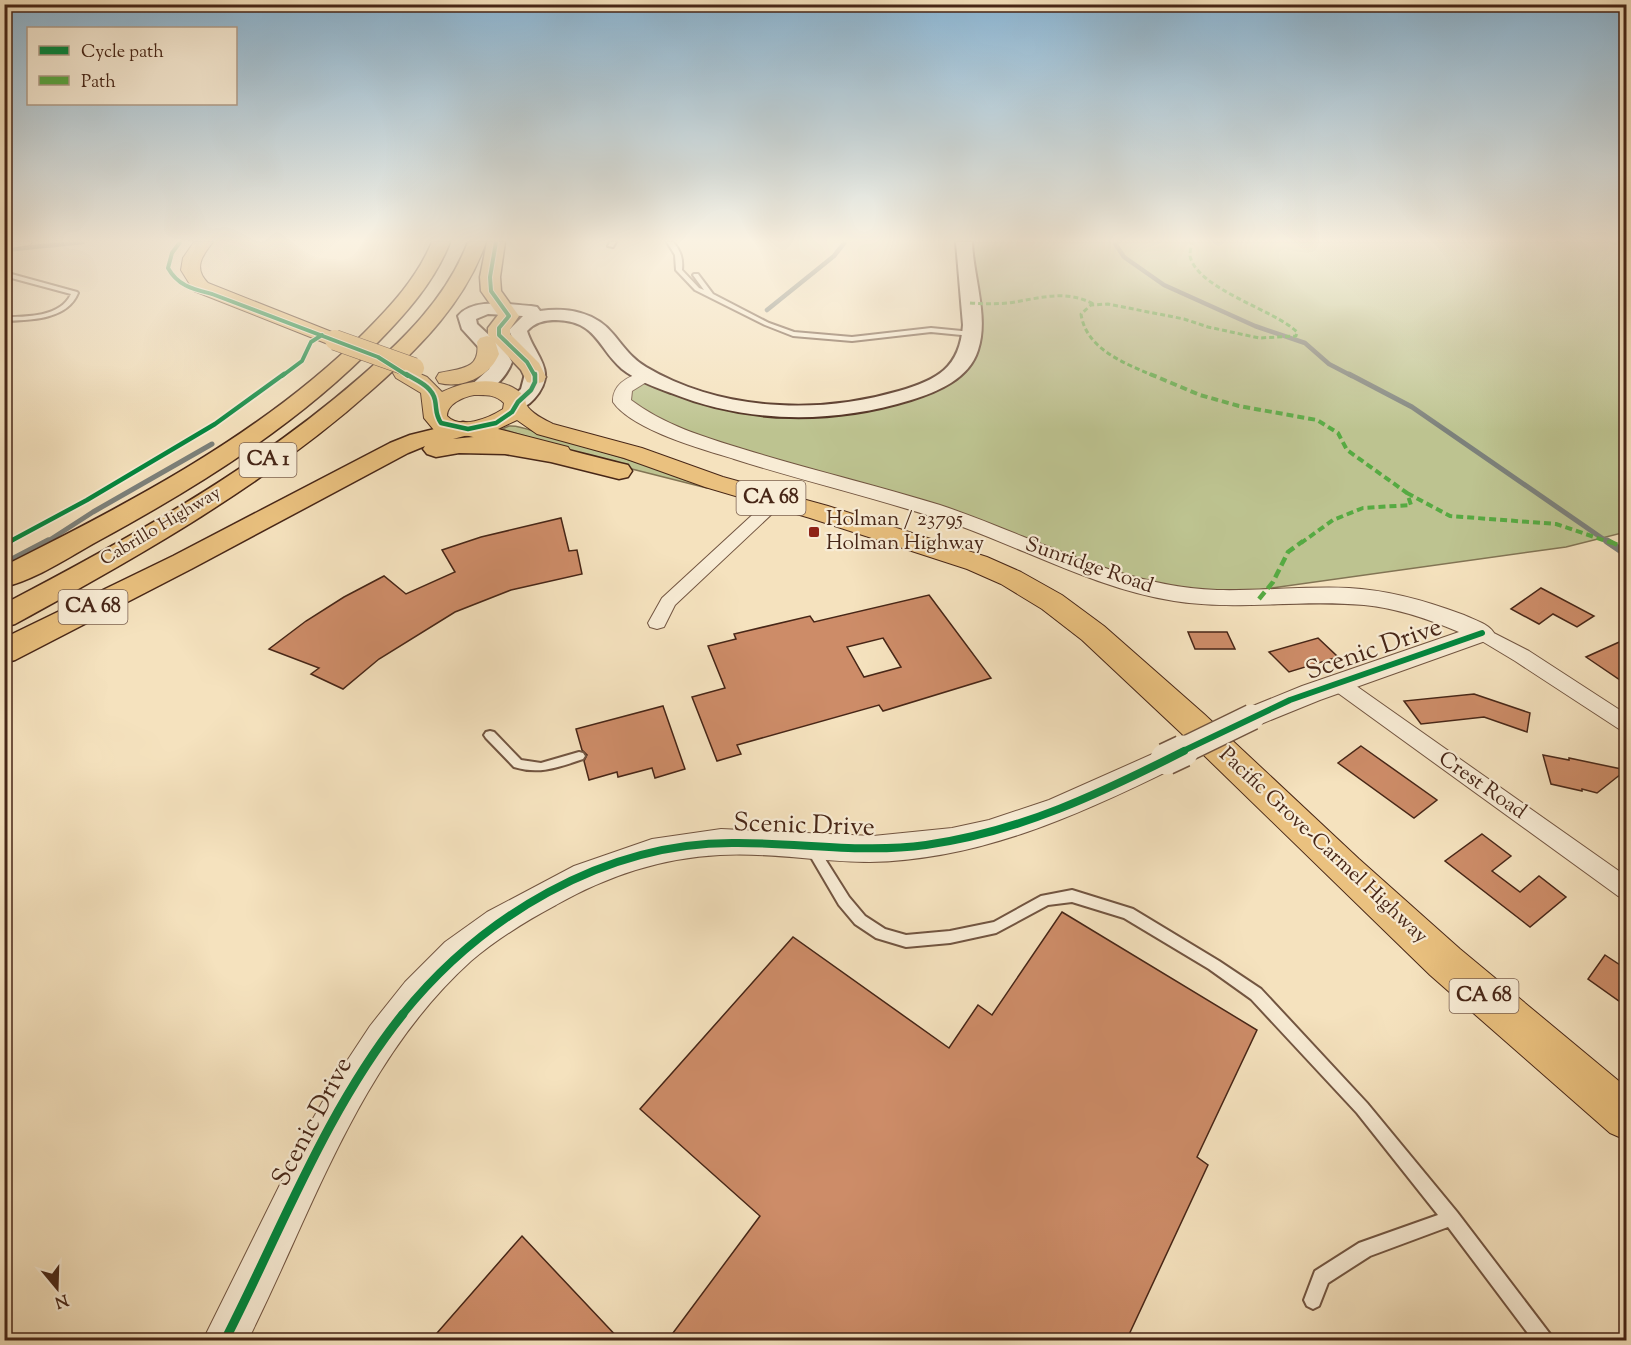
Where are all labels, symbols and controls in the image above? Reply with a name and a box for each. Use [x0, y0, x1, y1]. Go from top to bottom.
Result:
legend [27, 27, 237, 105]
text: Cycle path [81, 40, 164, 66]
text: Path [81, 70, 116, 96]
road number: CA 1 [240, 443, 296, 477]
street label: Cabrillo Highway [96, 481, 226, 573]
road number: CA 68 [736, 481, 806, 515]
place label: Holman / 23795 Holman Highway [826, 505, 985, 559]
marker: Holman / 23795 Holman Highway [807, 525, 821, 539]
street label: Sunridge Road [1021, 530, 1157, 602]
road number: CA 68 [58, 590, 128, 624]
street label: Scenic Drive [1301, 609, 1447, 691]
street label: Pacific Grove-Carmel Highway [1212, 741, 1435, 952]
street label: Crest Road [1432, 745, 1532, 827]
street label: Scenic Drive [732, 805, 876, 847]
road number: CA 68 [1450, 979, 1518, 1013]
street label: Scenic Drive [263, 1051, 363, 1193]
north arrow [27, 1258, 87, 1318]
text: N [51, 1287, 71, 1313]

